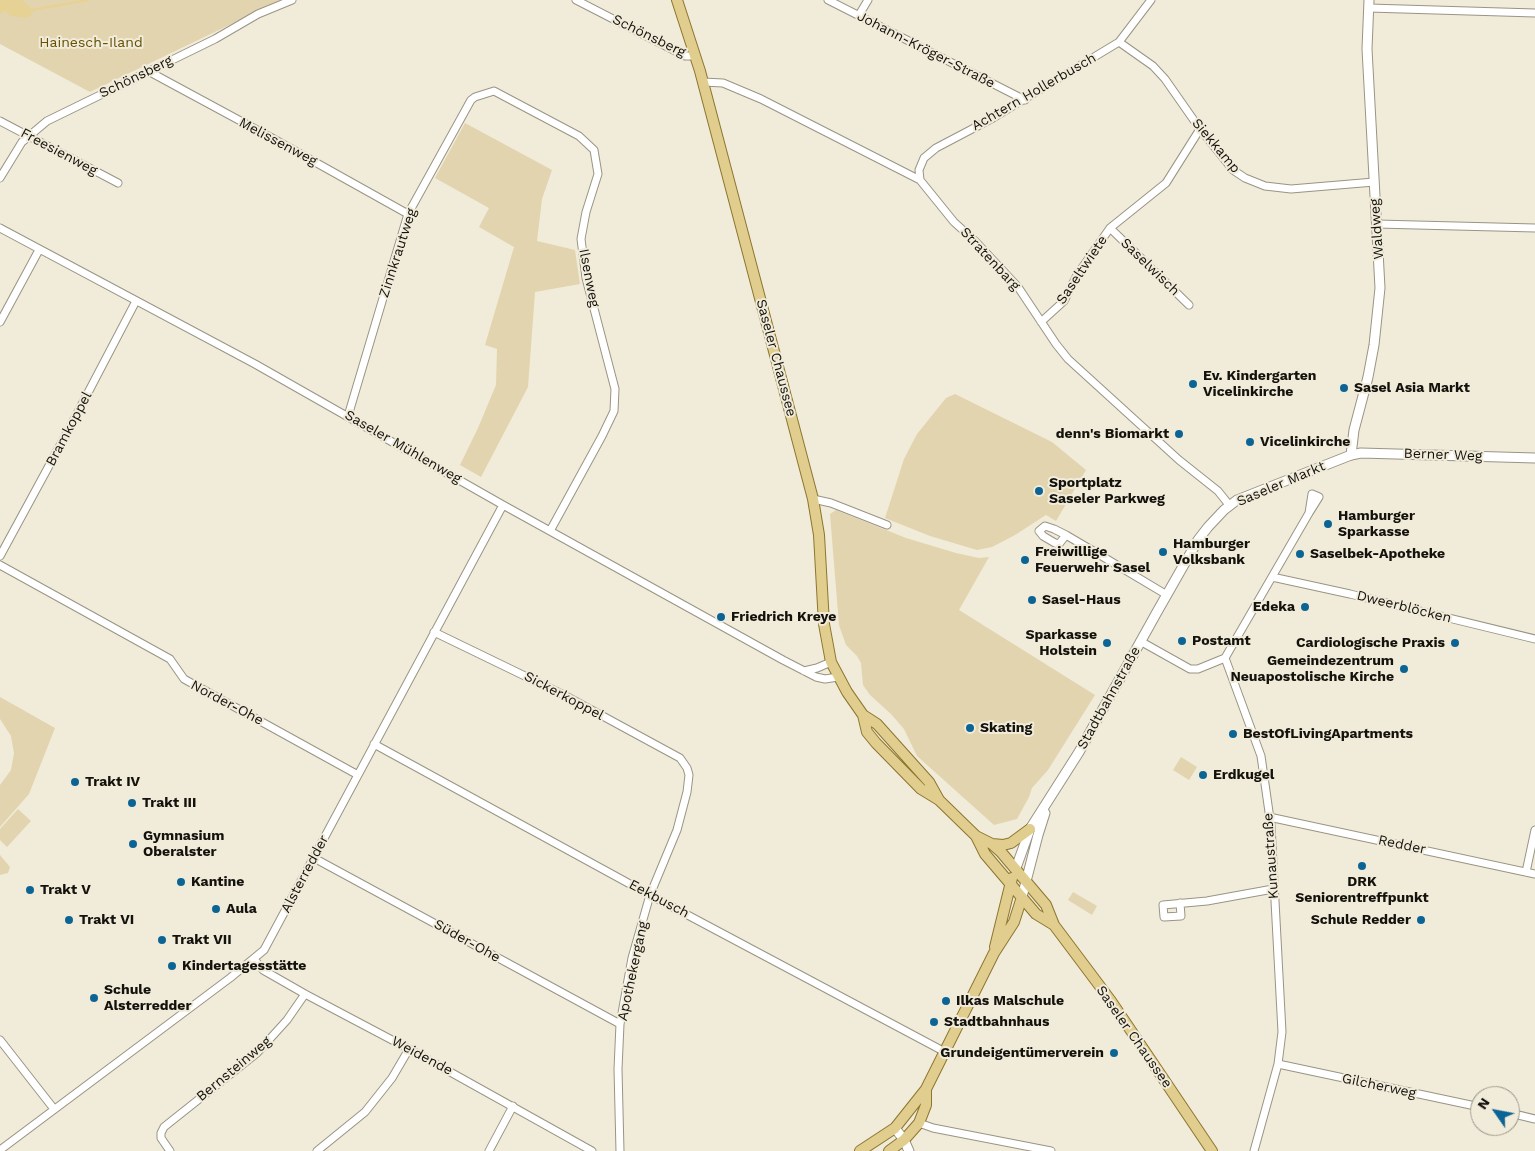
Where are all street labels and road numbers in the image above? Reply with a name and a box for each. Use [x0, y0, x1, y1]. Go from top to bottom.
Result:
street label: Johann-Kröger-Straße [854, 8, 998, 92]
street label: Schönsberg [610, 11, 688, 61]
street label: Achtern Hollerbusch [969, 50, 1099, 134]
street label: Schönsberg [97, 52, 175, 102]
street label: Melissenweg [236, 114, 320, 170]
street label: Siekkamp [1188, 115, 1244, 177]
street label: Freesienweg [18, 125, 100, 179]
street label: Waldweg [1366, 198, 1388, 260]
street label: Zinnkrautweg [376, 206, 420, 300]
street label: Stratenbarg [957, 224, 1023, 294]
street label: Saseltwiete [1053, 232, 1111, 308]
street label: Saselwisch [1117, 235, 1183, 299]
street label: Ilsenweg [575, 247, 603, 309]
street label: Saseler Chaussee [752, 297, 800, 419]
street label: Bramkoppel [42, 389, 96, 469]
street label: Saseler Mühlenweg [342, 407, 464, 487]
street label: Berner Weg [1403, 445, 1483, 465]
street label: Saseler Markt [1234, 458, 1328, 510]
street label: Dweerblöcken [1355, 587, 1453, 627]
street label: Stadtbahnstraße [1074, 644, 1144, 752]
street label: Sickerkoppel [521, 668, 607, 724]
street label: Norder-Ohe [188, 677, 266, 729]
street label: Kunaustraße [1260, 812, 1282, 900]
street label: Alsterredder [278, 832, 332, 916]
street label: Redder [1377, 832, 1427, 858]
street label: Eekbusch [626, 876, 692, 922]
street label: Süder-Ohe [431, 916, 503, 966]
street label: Apothekergang [614, 920, 652, 1022]
street label: Saseler Chaussee [1092, 983, 1176, 1091]
street label: Bernsteinweg [193, 1033, 275, 1105]
street label: Weidende [388, 1033, 456, 1079]
street label: Gilcherweg [1340, 1070, 1418, 1102]

